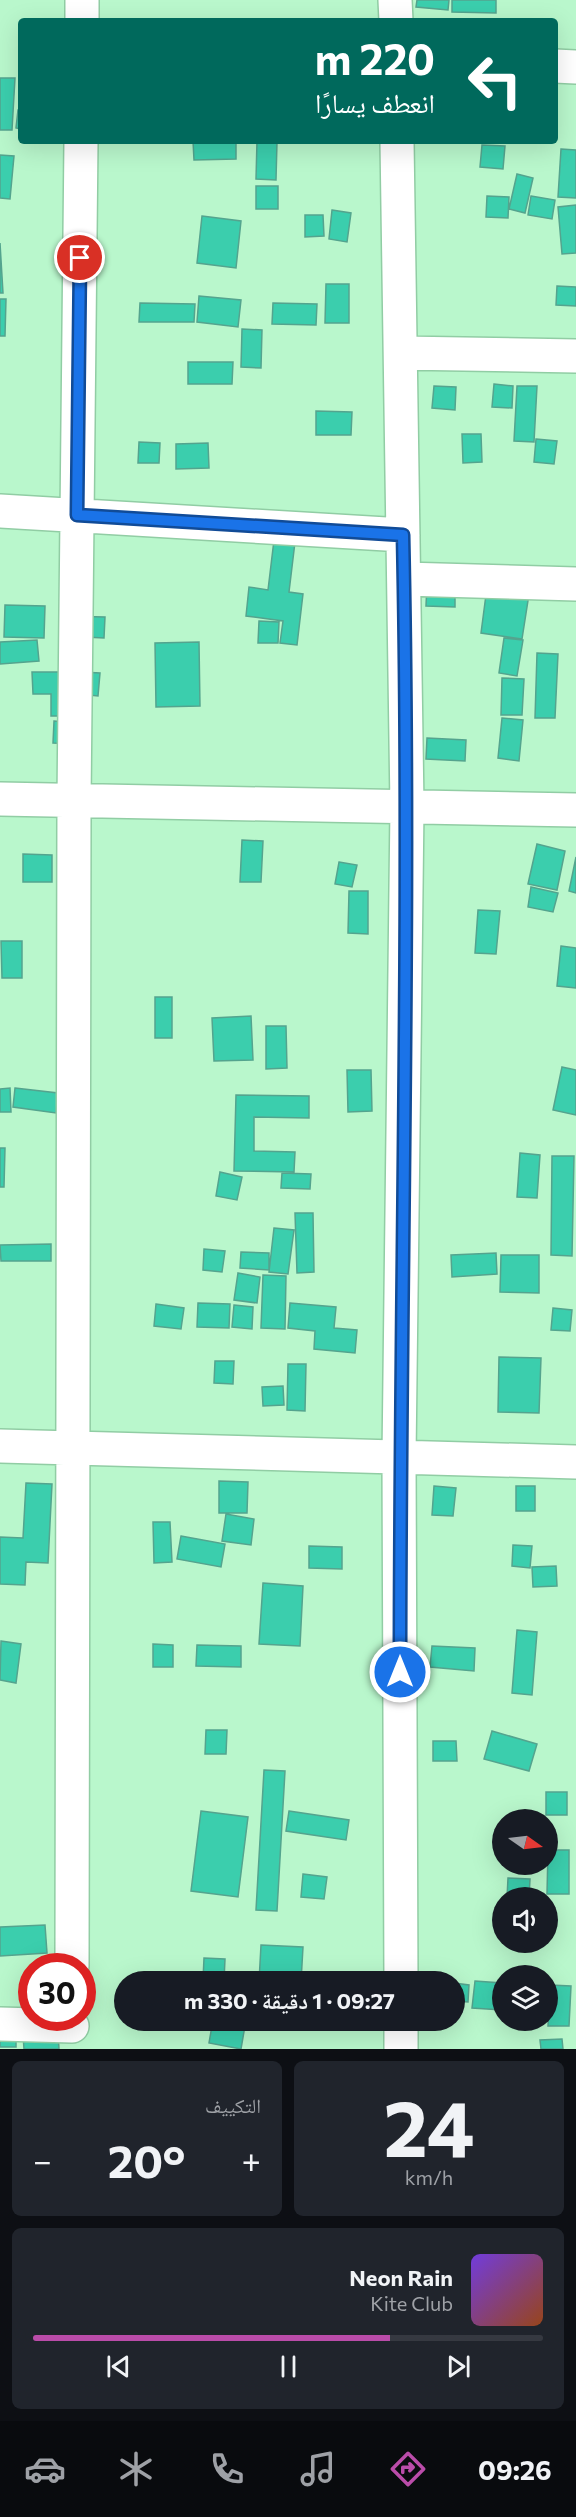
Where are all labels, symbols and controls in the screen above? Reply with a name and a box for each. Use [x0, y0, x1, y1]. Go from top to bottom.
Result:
text: 220 m [315, 32, 435, 84]
icon: left [456, 42, 534, 120]
text: انعطف يسارًا [315, 86, 435, 119]
pin [54, 232, 105, 283]
icon: arrive [63, 241, 96, 274]
position arrow [368, 1640, 432, 1704]
north arrow [492, 1809, 558, 1875]
map controls [492, 1809, 558, 2031]
button: sound [492, 1887, 558, 1953]
speed limit sign: 30 [18, 1953, 96, 2031]
button: layers [492, 1965, 558, 2031]
text: 09:27 · 1 دقيقة · 330 m [184, 1987, 395, 2014]
text: 24 [383, 2078, 475, 2173]
text: التكييف [205, 2093, 261, 2117]
text: 20° [108, 2132, 186, 2187]
text: − [33, 2139, 52, 2180]
text: + [242, 2139, 261, 2180]
text: km/h [405, 2165, 453, 2189]
text: Neon Rain [349, 2264, 453, 2291]
text: Kite Club [370, 2291, 453, 2315]
icon: previous [102, 2350, 135, 2383]
icon: pause [272, 2350, 305, 2383]
icon: next [442, 2350, 475, 2383]
icon: car [24, 2448, 66, 2490]
icon: climate [115, 2448, 157, 2490]
icon: phone [206, 2448, 248, 2490]
icon: music [297, 2448, 339, 2490]
icon: directions [387, 2448, 429, 2490]
text: 09:26 [478, 2453, 552, 2486]

